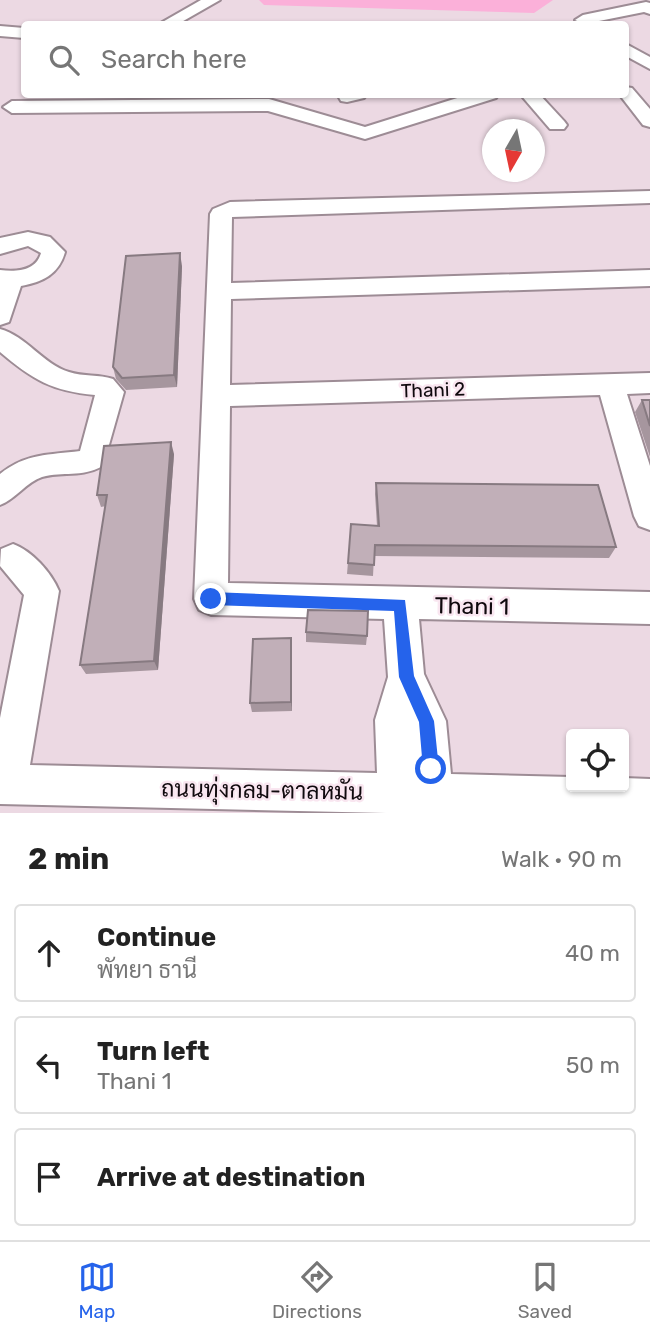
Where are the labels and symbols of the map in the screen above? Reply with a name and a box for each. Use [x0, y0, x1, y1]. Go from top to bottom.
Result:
north arrow [482, 119, 545, 182]
street label: Thani 2 [400, 377, 466, 403]
route end [195, 583, 226, 614]
street label: Thani 1 [434, 591, 510, 621]
route start [415, 753, 446, 784]
street label: ถนนทุ่งกลม-ตาลหมัน [161, 774, 363, 808]

